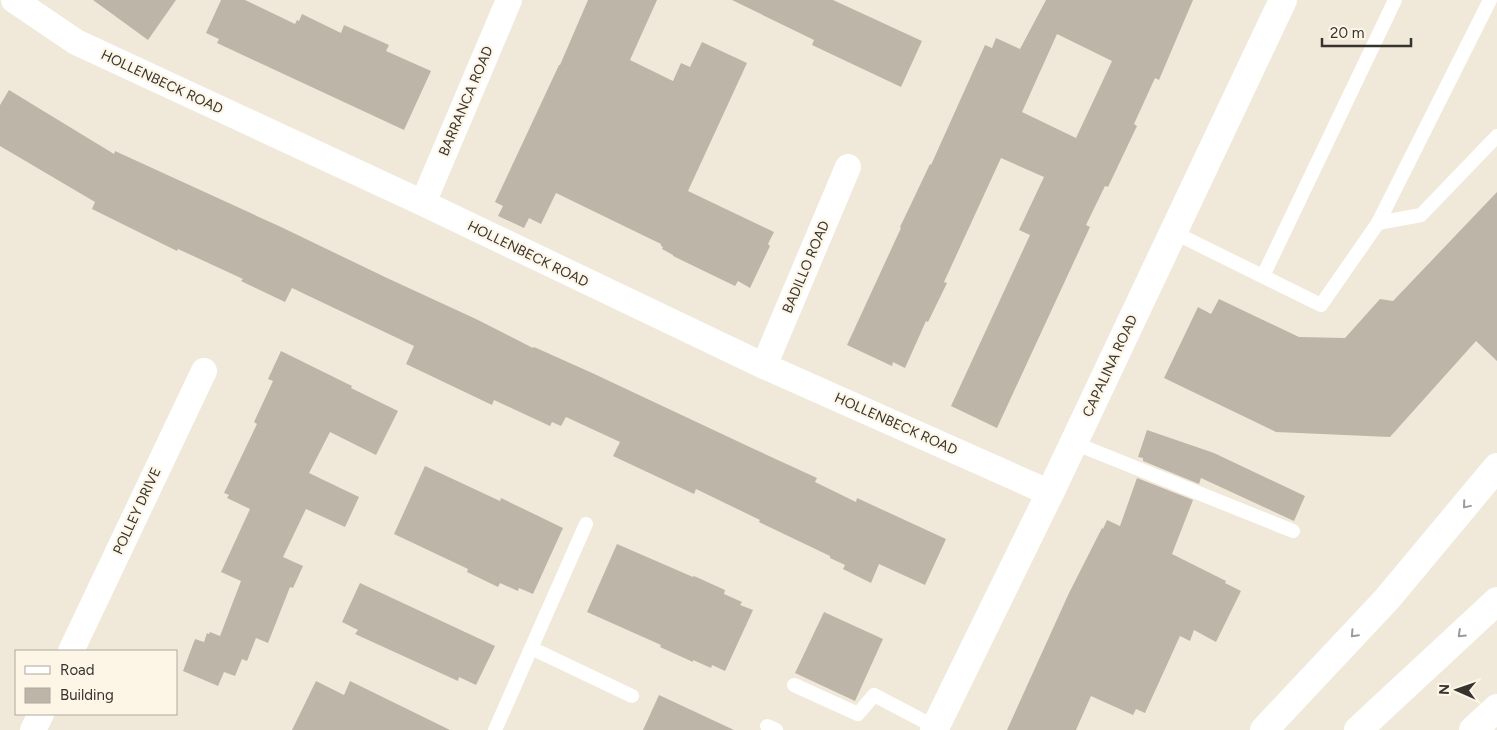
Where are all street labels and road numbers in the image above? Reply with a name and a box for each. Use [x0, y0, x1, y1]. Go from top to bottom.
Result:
street label: BARRANCA ROAD [435, 44, 497, 158]
street label: HOLLENBECK ROAD [98, 46, 226, 118]
street label: HOLLENBECK ROAD [465, 217, 591, 291]
street label: BADILLO ROAD [779, 218, 833, 316]
street label: CAPALINA ROAD [1079, 312, 1141, 420]
street label: HOLLENBECK ROAD [832, 389, 960, 459]
street label: POLLEY DRIVE [109, 465, 165, 557]

